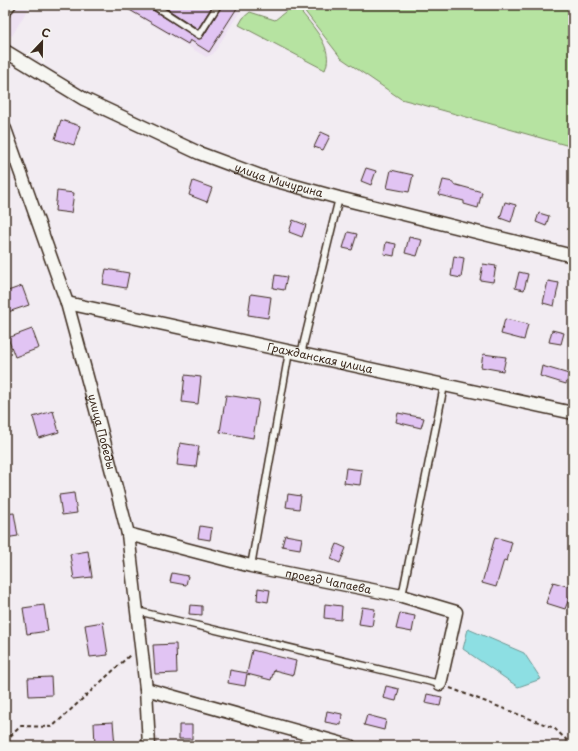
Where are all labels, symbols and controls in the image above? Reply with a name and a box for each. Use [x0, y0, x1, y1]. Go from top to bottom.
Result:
north arrow [22, 22, 62, 62]
text: С [39, 23, 53, 42]
street label: улица Мичурина [232, 158, 325, 201]
street label: Гражданская улица [266, 338, 375, 377]
street label: улица Победы [84, 392, 120, 471]
street label: проезд Чапаева [284, 564, 373, 598]

